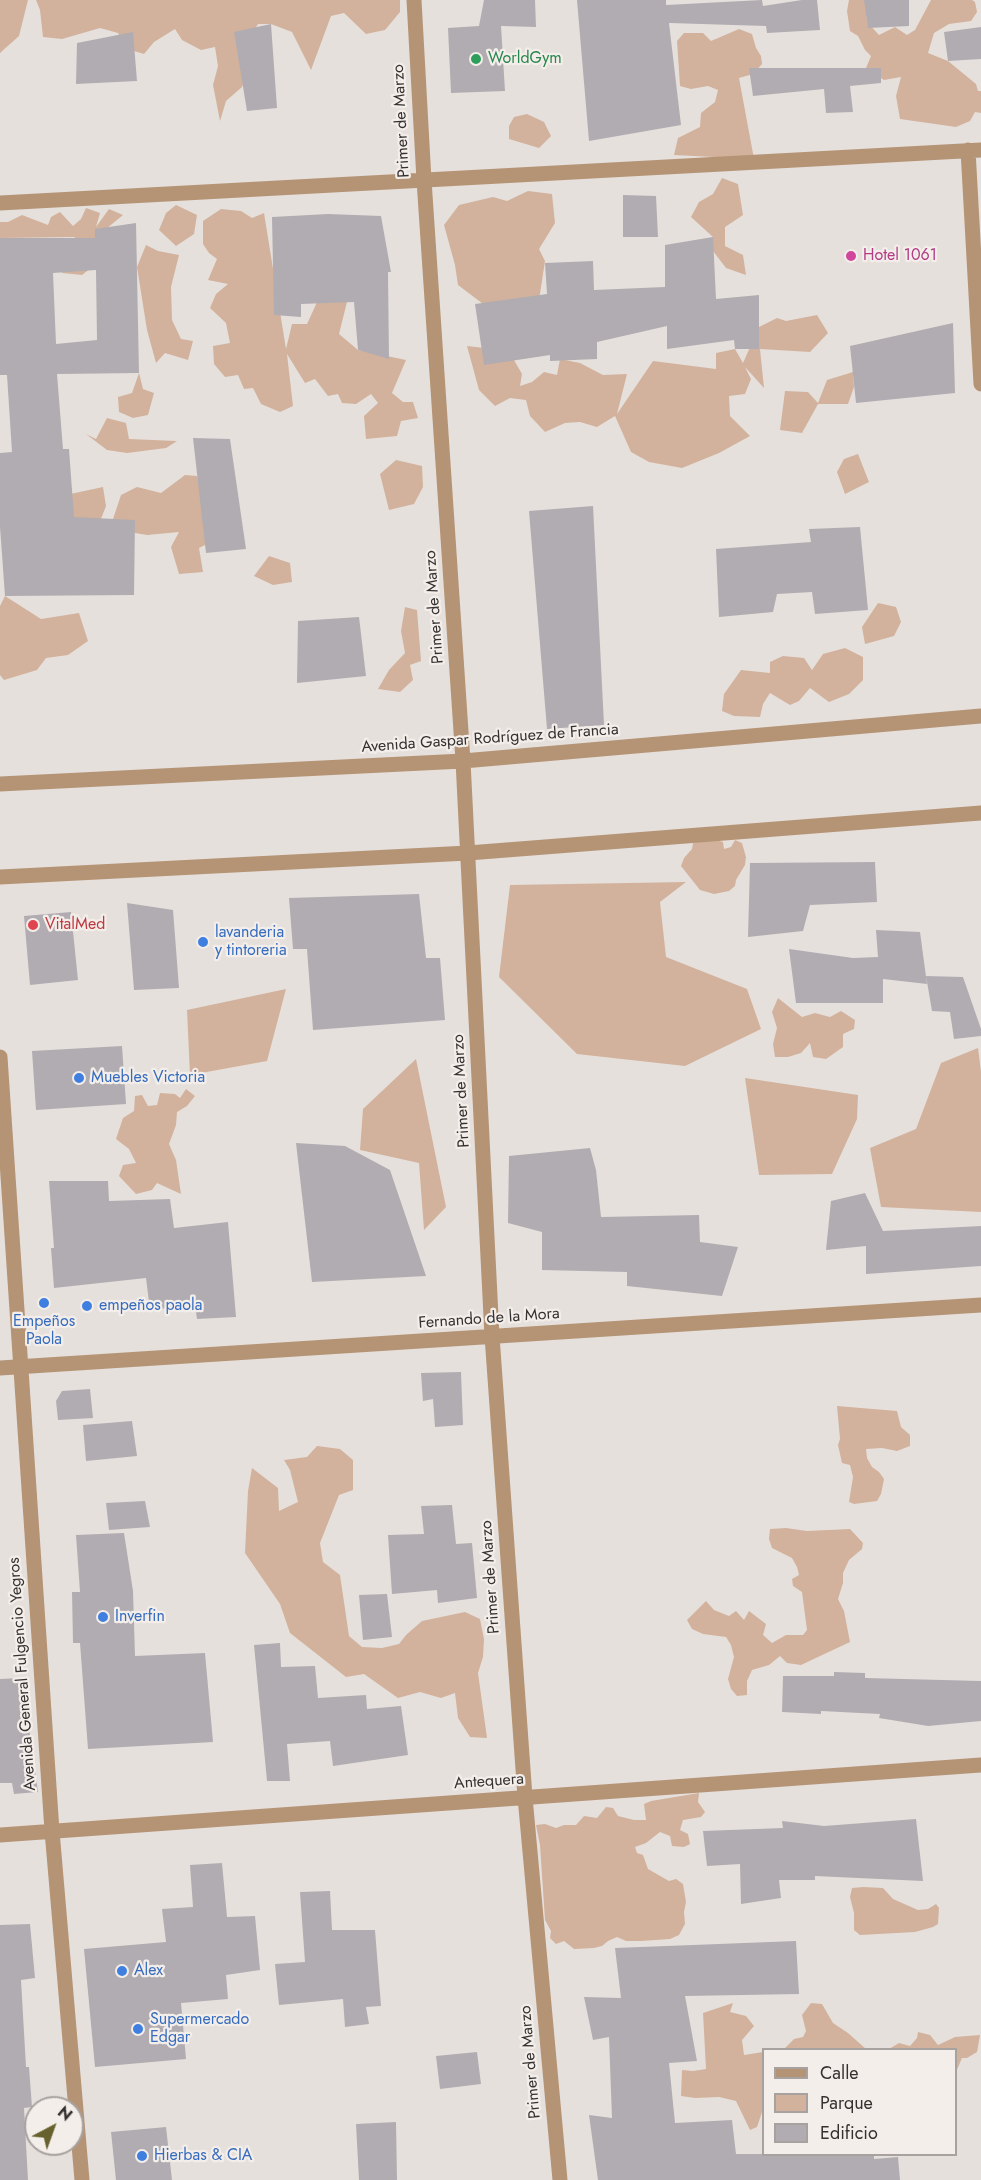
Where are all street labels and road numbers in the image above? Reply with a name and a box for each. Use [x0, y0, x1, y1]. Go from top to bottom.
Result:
street label: Primer de Marzo [389, 64, 415, 178]
street label: Primer de Marzo [421, 550, 449, 664]
street label: Avenida Gaspar Rodríguez de Francia [361, 720, 619, 758]
street label: Primer de Marzo [449, 1034, 475, 1148]
street label: Fernando de la Mora [418, 1304, 560, 1334]
street label: Primer de Marzo [477, 1520, 505, 1634]
street label: Avenida General Fulgencio Yegros [5, 1557, 41, 1791]
street label: Antequera [453, 1770, 525, 1794]
street label: Primer de Marzo [516, 2005, 546, 2119]

